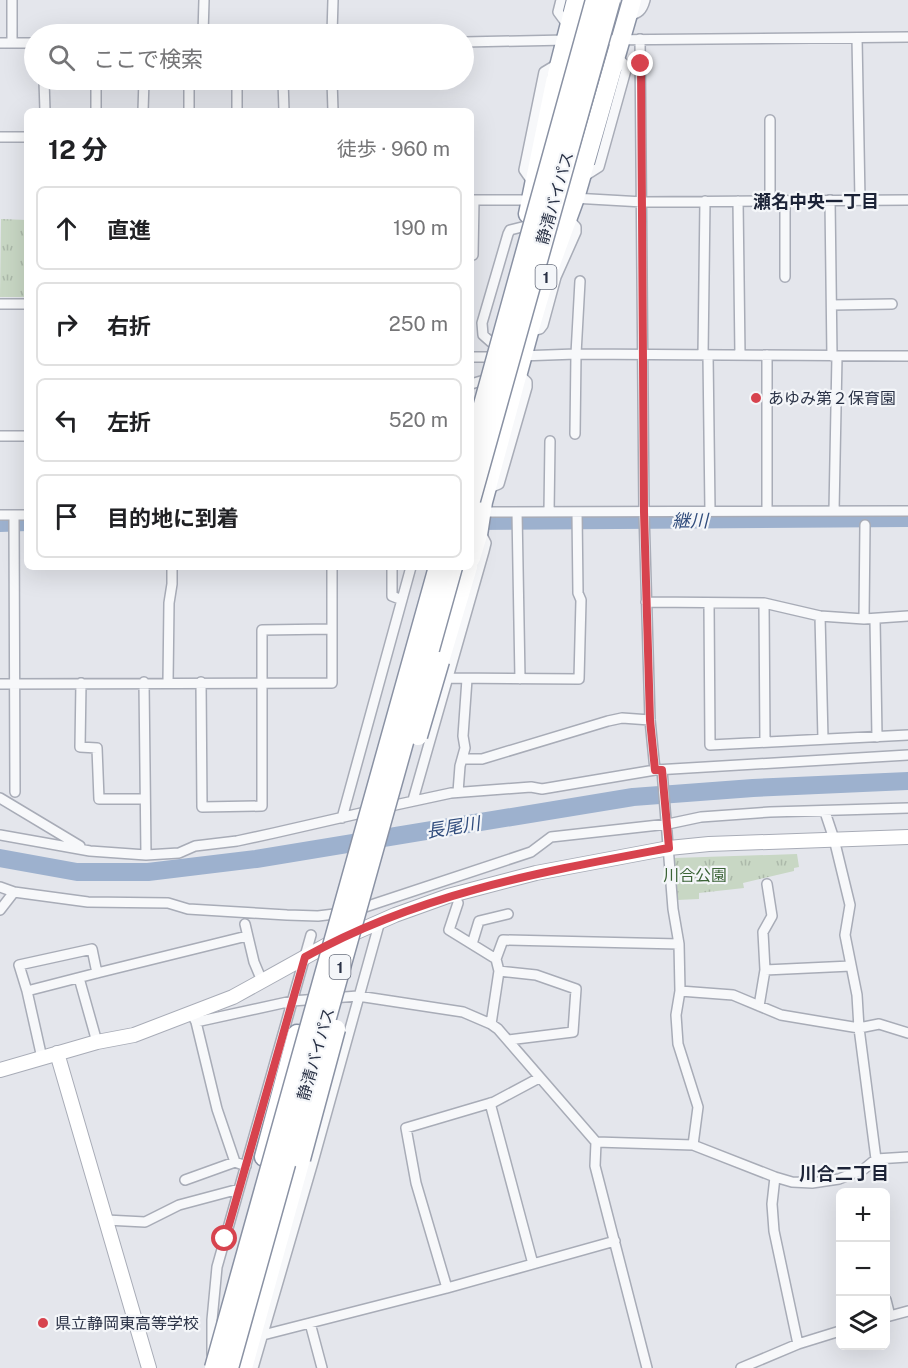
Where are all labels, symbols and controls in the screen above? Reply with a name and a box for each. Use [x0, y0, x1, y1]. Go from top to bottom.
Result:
search box [24, 24, 474, 90]
icon: search [45, 41, 78, 74]
text: ここで検索 [93, 46, 203, 72]
route end [627, 50, 653, 76]
text: 12 分 [48, 134, 108, 165]
text: 徒歩 · 960 m [337, 137, 450, 161]
street label: 静清バイパス [533, 149, 577, 247]
district label: 瀬名中央一丁目 [753, 191, 879, 212]
icon: ahead [50, 212, 83, 245]
text: 190 m [393, 216, 448, 240]
text: 直進 [107, 217, 151, 243]
road number: 1 [536, 265, 556, 289]
icon: right [50, 308, 83, 341]
text: 250 m [389, 312, 448, 336]
text: 右折 [107, 313, 151, 339]
place label: あゆみ第２保育園 [768, 389, 896, 408]
marker: あゆみ第２保育園 [749, 391, 763, 405]
icon: left [50, 404, 83, 437]
text: 520 m [389, 408, 448, 432]
text: 左折 [107, 409, 151, 435]
icon: arrive [50, 500, 83, 533]
text: 目的地に到着 [107, 505, 239, 531]
water label: 継川 [672, 510, 710, 531]
water label: 長尾川 [425, 812, 483, 842]
park label: 川合公園 [663, 866, 727, 885]
road number: 1 [330, 955, 350, 979]
street label: 静清バイパス [294, 1005, 338, 1103]
district label: 川合二丁目 [799, 1163, 889, 1184]
map controls [836, 1188, 890, 1350]
button: + [836, 1188, 890, 1242]
route start [211, 1225, 237, 1251]
button: − [836, 1242, 890, 1296]
button: layers [836, 1296, 890, 1350]
place label: 県立静岡東高等学校 [55, 1314, 199, 1333]
marker: 県立静岡東高等学校 [36, 1316, 50, 1330]

